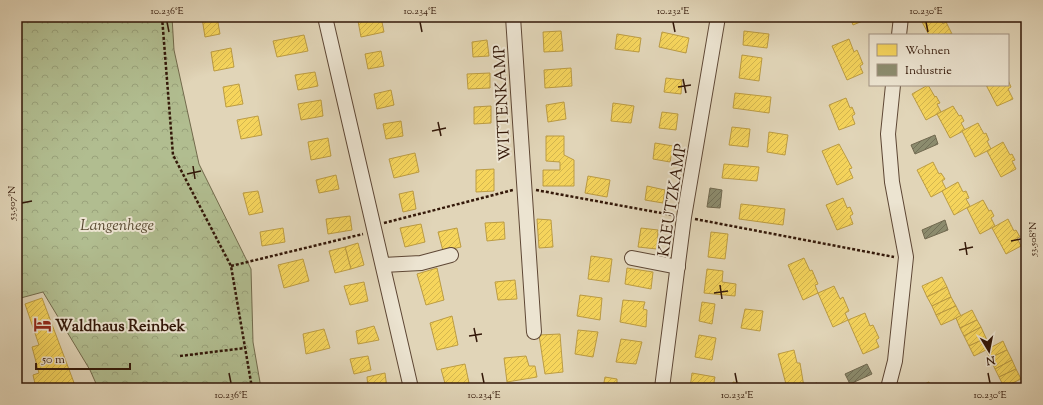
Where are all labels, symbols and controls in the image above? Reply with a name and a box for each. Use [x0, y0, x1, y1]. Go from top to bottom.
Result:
text: 10.236°E [150, 4, 184, 19]
text: 10.234°E [403, 4, 437, 19]
text: 10.232°E [657, 4, 689, 19]
text: 10.230°E [909, 4, 943, 19]
legend [869, 34, 1009, 86]
text: Wohnen [905, 42, 950, 60]
street label: WITTENKAMP [489, 44, 518, 162]
text: Industrie [905, 62, 952, 80]
street label: KREUTZKAMP [653, 142, 694, 259]
text: 53.507°N [5, 186, 20, 221]
park label: Langenhege [80, 215, 154, 238]
text: 53.508°N [1026, 222, 1041, 257]
hotel icon: Waldhaus Reinbek [32, 315, 52, 335]
place label: Waldhaus Reinbek [55, 316, 185, 339]
north arrow [969, 331, 1009, 371]
scale bar [36, 345, 130, 371]
text: 50 m [41, 351, 65, 369]
text: N [985, 351, 997, 369]
text: 10.236°E [214, 388, 248, 403]
text: 10.234°E [467, 388, 501, 403]
text: 10.232°E [721, 388, 753, 403]
text: 10.230°E [973, 388, 1007, 403]

